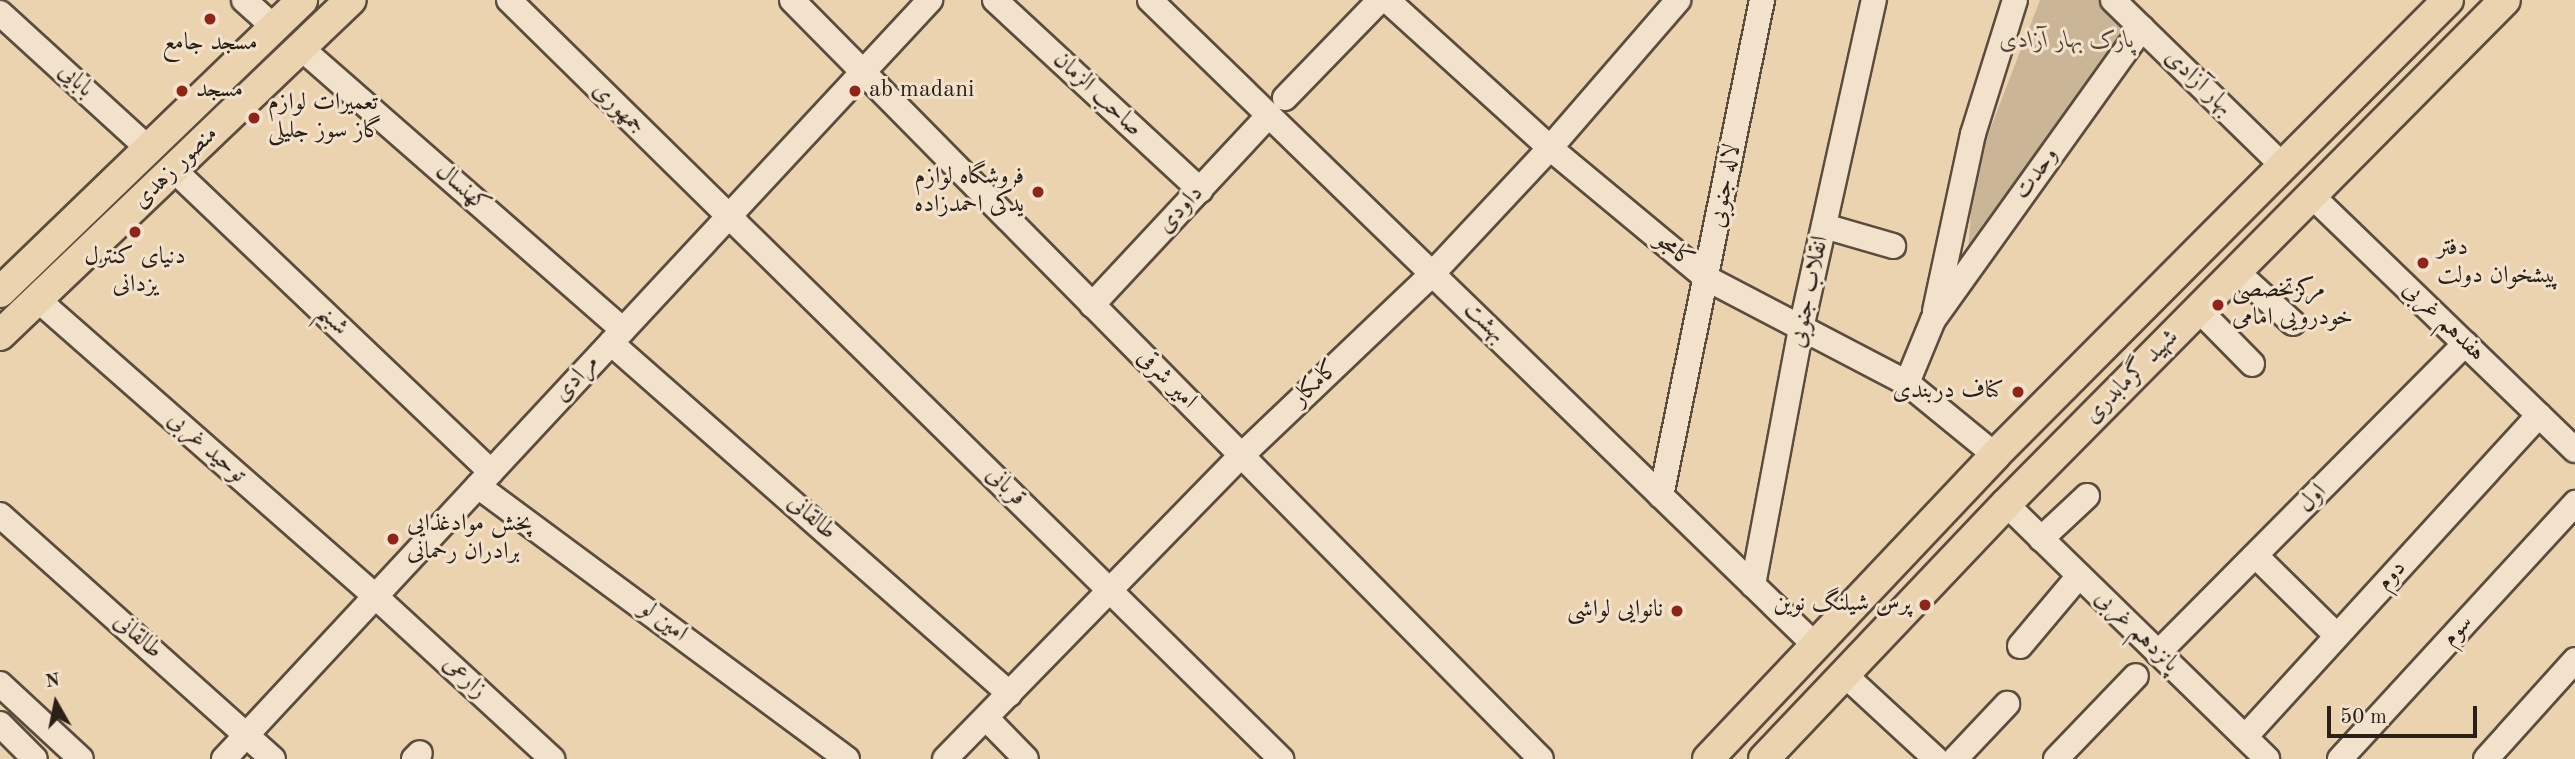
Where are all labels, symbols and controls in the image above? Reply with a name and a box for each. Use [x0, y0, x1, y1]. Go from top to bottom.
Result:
marker: مسجد جامع [202, 11, 218, 27]
park label: پارک بهار آزادی [1999, 28, 2135, 56]
place label: مسجد جامع [162, 30, 258, 58]
street label: بهار آزادی [2158, 44, 2238, 122]
street label: صاحب الزمان [1046, 46, 1148, 144]
street label: بابایی [51, 58, 99, 104]
place label: مسجد [196, 77, 243, 105]
street label: جمهوری [586, 77, 650, 141]
place label: ab madani [869, 77, 975, 105]
marker: مسجد [174, 83, 190, 99]
marker: ab madani [847, 83, 863, 99]
place label: تعمیرات لوازم گاز سوز جلیلی [268, 90, 382, 146]
marker: تعمیرات لوازم گاز سوز جلیلی [246, 110, 262, 126]
street label: منصور زهدی [127, 120, 225, 216]
street label: لاله جنوبی [1704, 142, 1748, 230]
street label: وحدت [2009, 142, 2065, 206]
street label: کهنسال [429, 158, 495, 220]
place label: فروشگاه لوازم یدکی احمدزاده [914, 164, 1024, 220]
street label: داودی [1152, 180, 1210, 240]
marker: فروشگاه لوازم یدکی احمدزاده [1030, 184, 1046, 200]
marker: دنیای کنترل یزدانی [127, 224, 143, 240]
street label: کامجو [1649, 227, 1699, 275]
street label: انقلاب جنوبی [1784, 233, 1836, 351]
place label: دفتر پیشخوان دولت [2437, 235, 2558, 291]
place label: دنیای کنترل یزدانی [84, 244, 186, 300]
marker: دفتر پیشخوان دولت [2415, 255, 2431, 271]
street label: هفدهم غربی [2396, 276, 2490, 368]
place label: مرکزتخصصی خودرویی امامی [2232, 277, 2353, 333]
street label: بهشت [1457, 296, 1511, 350]
marker: مرکزتخصصی خودرویی امامی [2210, 297, 2226, 313]
street label: شبنم [310, 299, 354, 343]
street label: شهید گرمابدری [2079, 324, 2185, 430]
street label: امیر شرقی [1130, 344, 1202, 416]
street label: مرادی [548, 349, 606, 409]
street label: کامکار [1286, 355, 1346, 413]
place label: کناف دربندی [1893, 378, 2004, 406]
marker: کناف دربندی [2010, 384, 2026, 400]
street label: توحید غربی [161, 406, 251, 490]
street label: قربانی [979, 461, 1031, 513]
street label: اول [2292, 478, 2334, 520]
street label: طالقانی [781, 489, 841, 547]
place label: پخش موادغذایی برادران رحمانی [407, 511, 532, 567]
marker: پخش موادغذایی برادران رحمانی [385, 531, 401, 547]
street label: دوم [2371, 555, 2413, 597]
street label: پانزدهم غربی [2088, 585, 2184, 679]
place label: پرس شیلنگ نوین [1773, 591, 1911, 619]
street label: امین لو [634, 595, 692, 649]
place label: نانوایی لواشی [1567, 597, 1663, 625]
marker: پرس شیلنگ نوین [1917, 597, 1933, 613]
marker: نانوایی لواشی [1669, 603, 1685, 619]
street label: طالقانی [107, 608, 167, 666]
street label: سوم [2436, 609, 2480, 653]
street label: زارعی [436, 650, 492, 706]
north arrow [21, 668, 91, 738]
text: N [44, 671, 61, 692]
scale bar [2330, 692, 2480, 736]
text: 50 m [2340, 707, 2387, 728]

